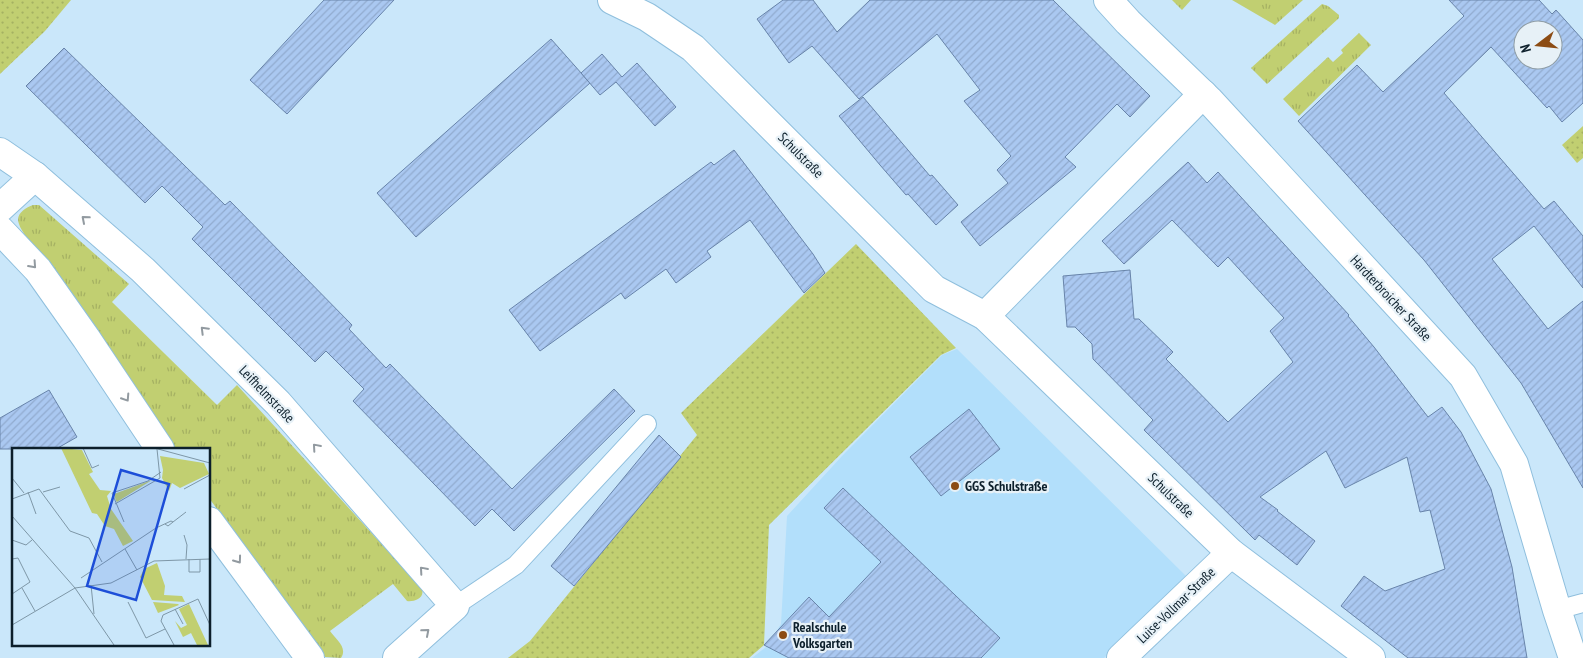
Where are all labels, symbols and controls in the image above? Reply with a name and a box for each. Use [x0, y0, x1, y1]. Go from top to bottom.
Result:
north arrow [1513, 20, 1563, 70]
text: N [1516, 42, 1535, 55]
street label: Schulstraße [774, 128, 828, 182]
one-way arrow [82, 216, 91, 225]
street label: Hardterbroicher Straße [1347, 251, 1436, 345]
one-way arrow [27, 260, 36, 269]
one-way arrow [201, 327, 210, 336]
street label: Leifhelmstraße [235, 362, 299, 427]
one-way arrow [120, 393, 129, 402]
one-way arrow [313, 444, 322, 453]
inset map [12, 448, 210, 646]
street label: Schulstraße [1144, 469, 1198, 521]
place label: GGS Schulstraße [965, 477, 1047, 495]
marker: GGS Schulstraße [949, 480, 961, 492]
one-way arrow [232, 554, 240, 563]
street label: Luise-Vollmar-Straße [1133, 563, 1219, 647]
one-way arrow [420, 566, 429, 575]
place label: Realschule Volksgarten [792, 618, 852, 652]
one-way arrow [420, 629, 429, 638]
marker: Realschule Volksgarten [777, 629, 789, 641]

